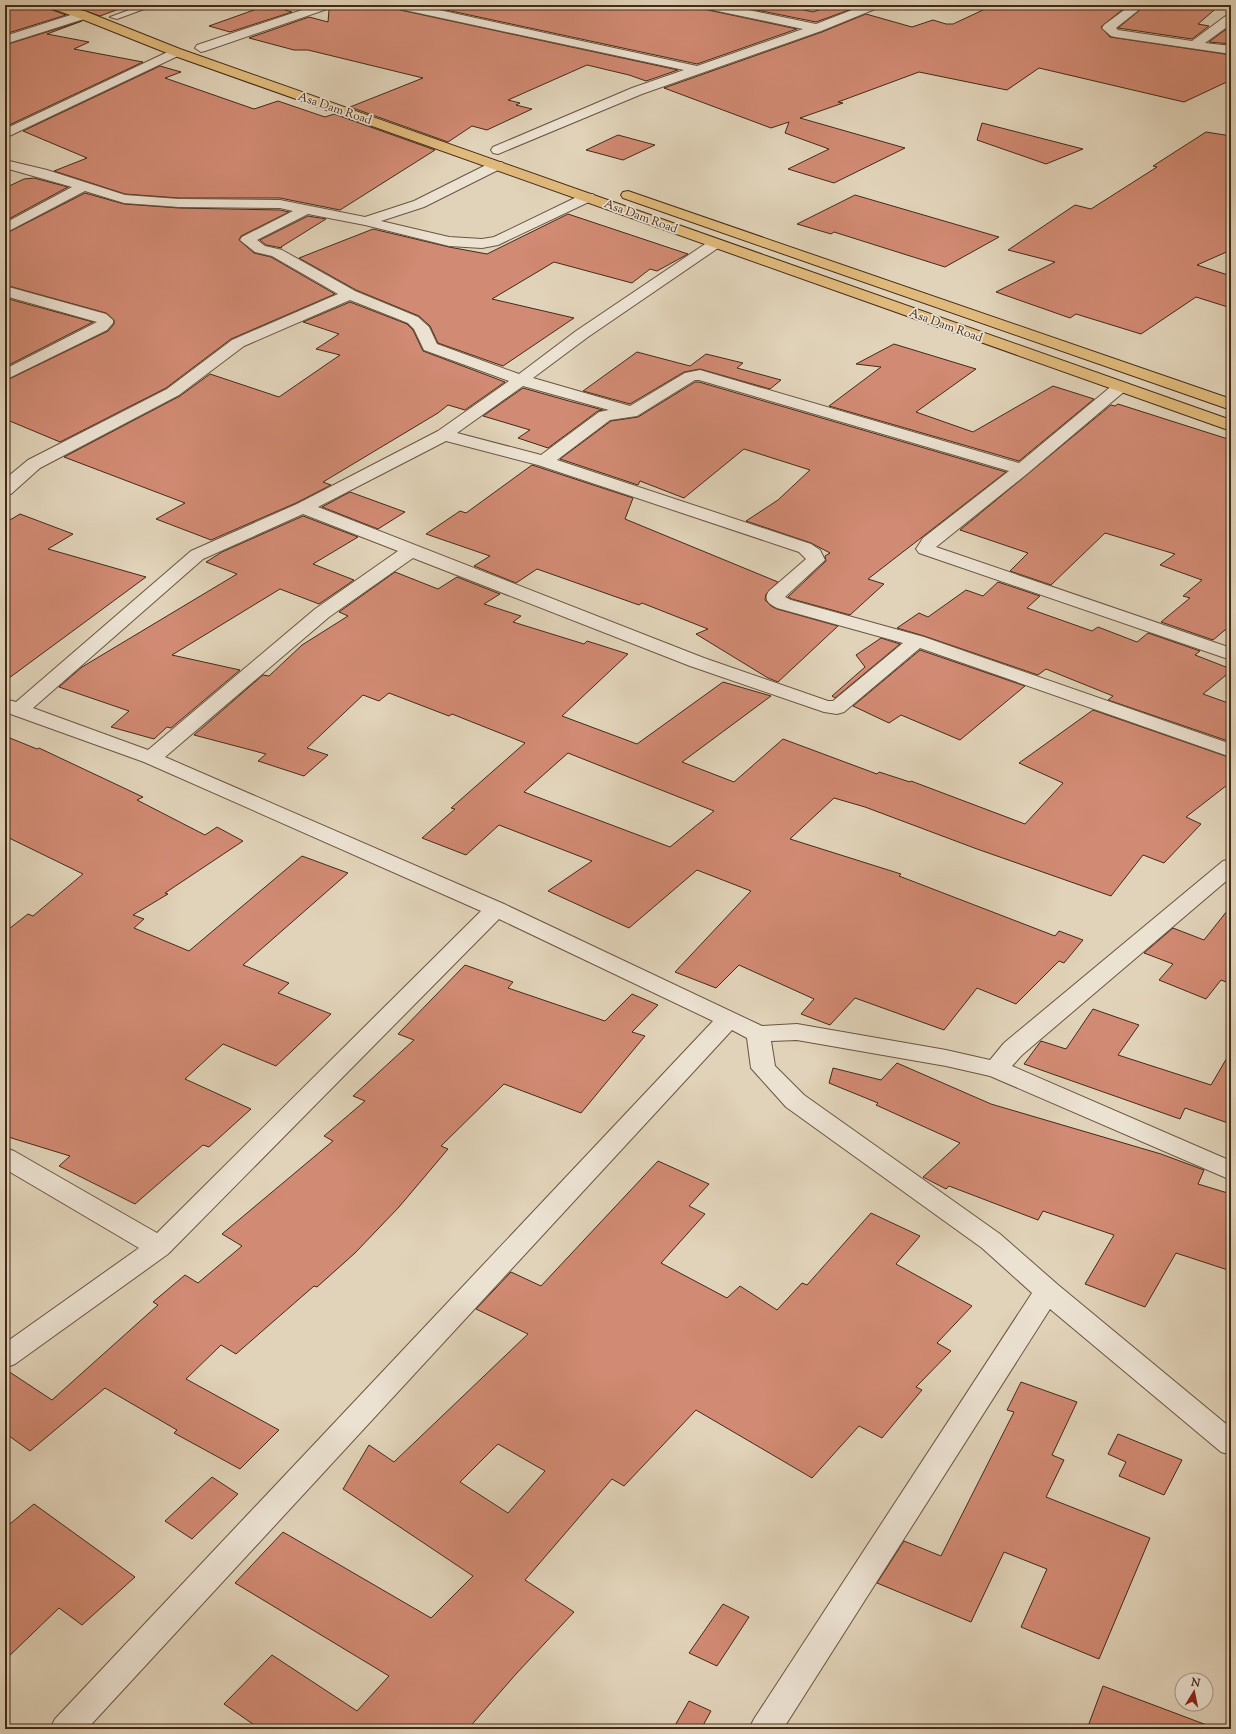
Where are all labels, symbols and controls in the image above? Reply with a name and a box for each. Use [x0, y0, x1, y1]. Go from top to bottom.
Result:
street label: Asa Dam Road [295, 88, 374, 130]
street label: Asa Dam Road [601, 195, 680, 239]
street label: Asa Dam Road [906, 304, 985, 348]
north arrow [1174, 1672, 1214, 1712]
text: N [1189, 1674, 1201, 1692]

